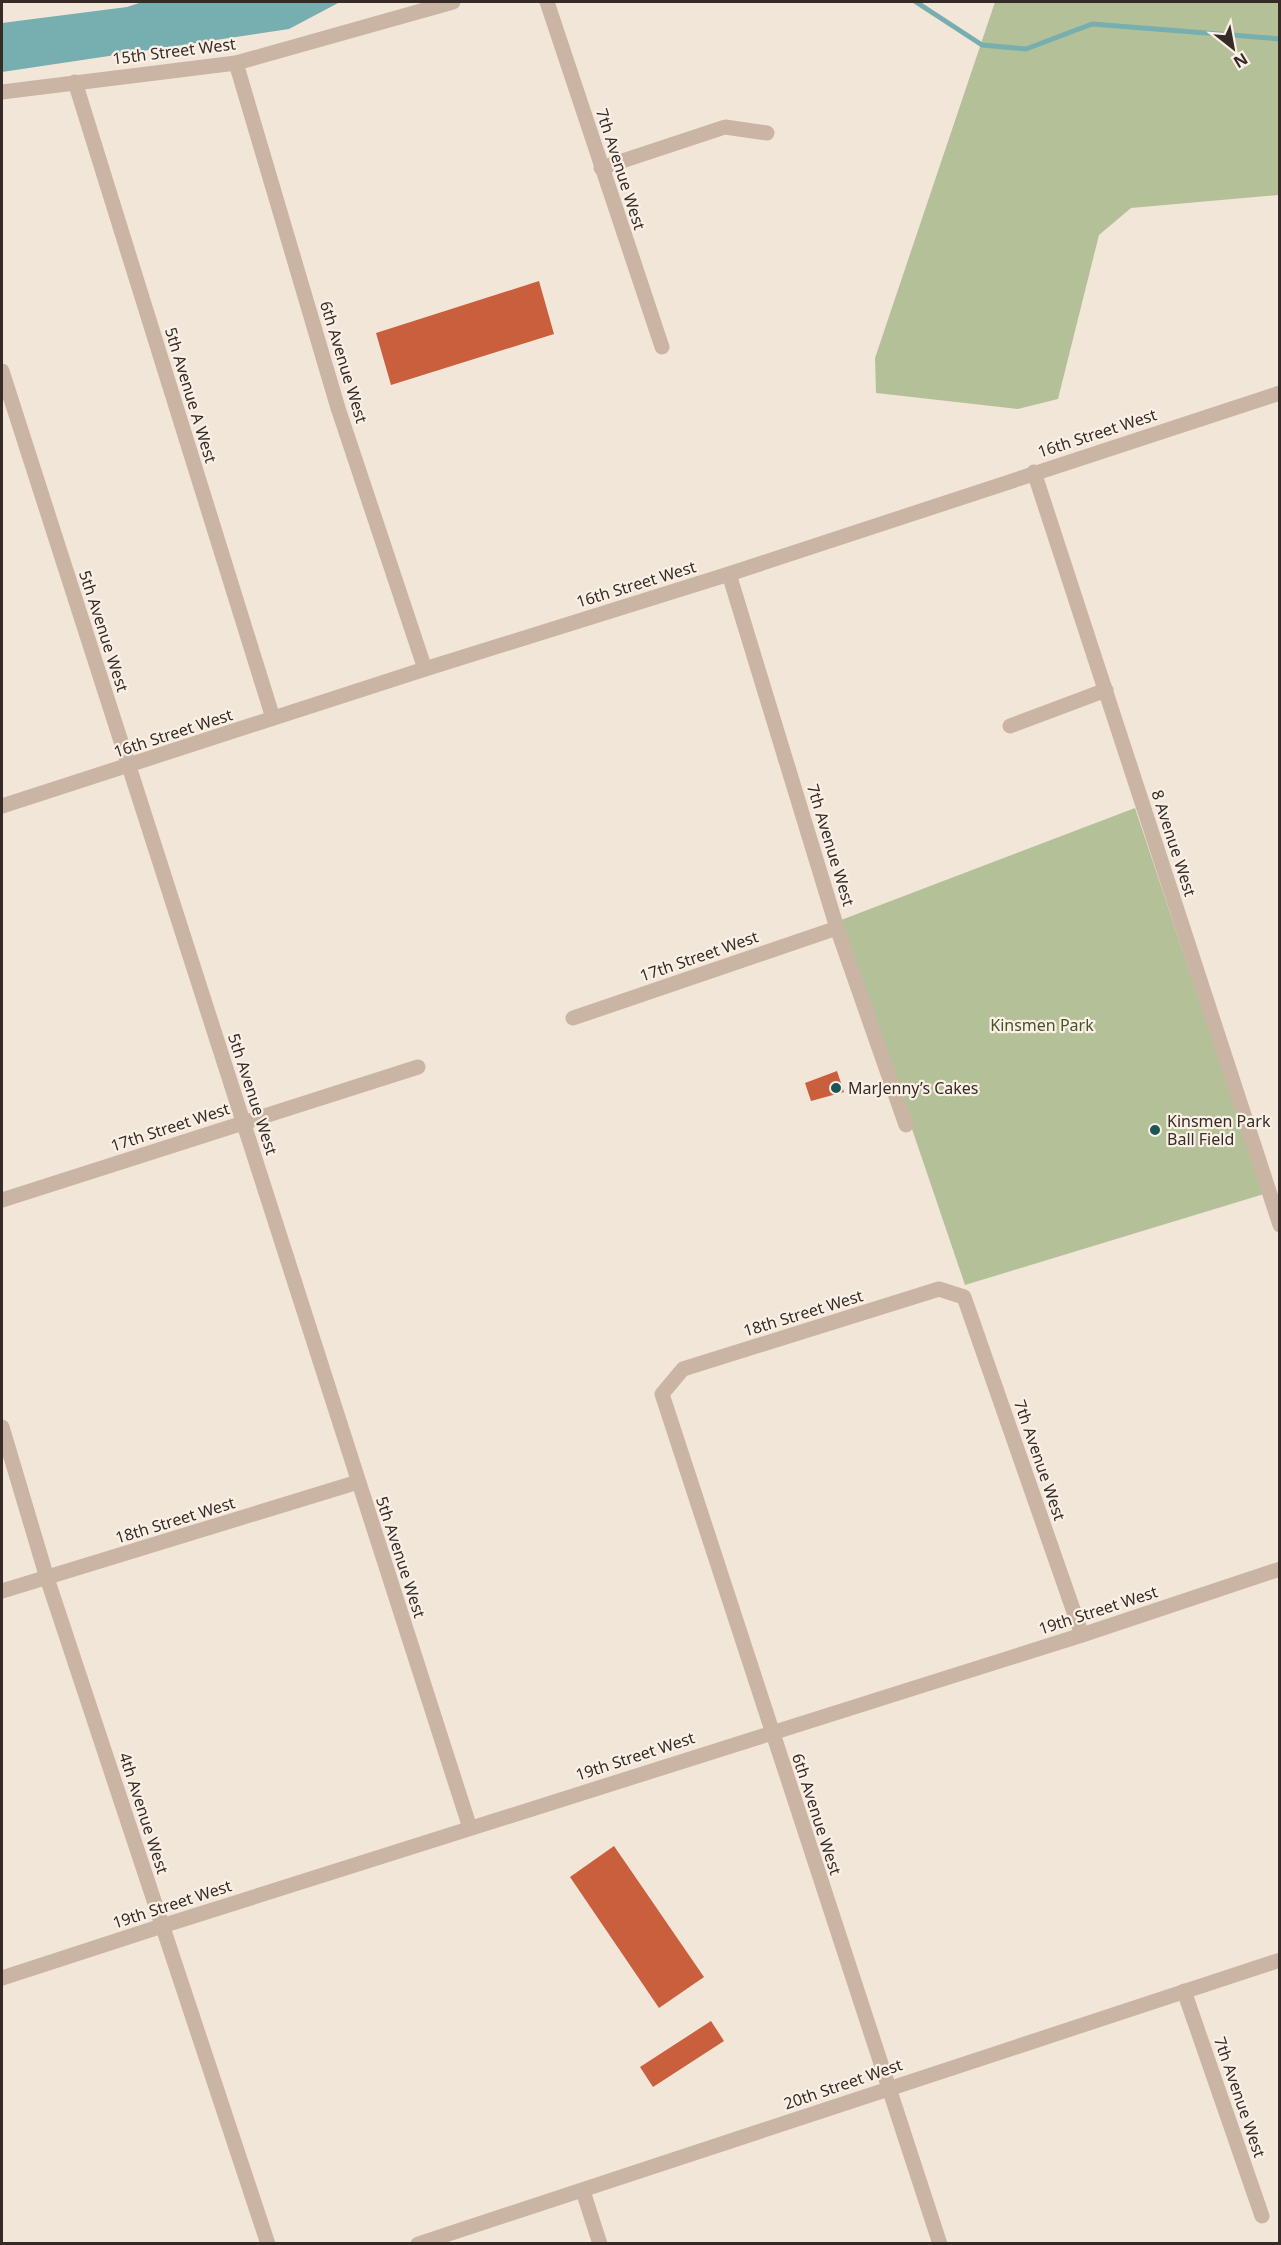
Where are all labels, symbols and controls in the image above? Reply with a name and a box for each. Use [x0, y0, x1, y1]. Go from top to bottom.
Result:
north arrow [1203, 18, 1263, 78]
street label: 15th Street West [111, 32, 237, 69]
text: N [1229, 48, 1252, 74]
street label: 7th Avenue West [591, 106, 651, 233]
street label: 6th Avenue West [315, 298, 373, 426]
street label: 5th Avenue A West [160, 324, 222, 466]
street label: 16th Street West [1035, 403, 1160, 463]
street label: 16th Street West [574, 555, 699, 613]
street label: 5th Avenue West [74, 568, 134, 695]
street label: 16th Street West [111, 703, 236, 763]
street label: 7th Avenue West [802, 781, 860, 909]
street label: 8 Avenue West [1146, 787, 1202, 899]
street label: 17th Street West [637, 925, 761, 987]
park label: Kinsmen Park [990, 1014, 1094, 1036]
street label: 5th Avenue West [223, 1031, 283, 1158]
place label: MarJenny’s Cakes [848, 1077, 979, 1099]
marker: MarJenny’s Cakes [829, 1081, 843, 1095]
street label: 17th Street West [108, 1097, 233, 1157]
place label: Kinsmen Park Ball Field [1167, 1110, 1271, 1150]
marker: Kinsmen Park Ball Field [1148, 1123, 1162, 1137]
street label: 18th Street West [741, 1284, 866, 1342]
street label: 7th Avenue West [1009, 1397, 1071, 1524]
street label: 18th Street West [113, 1491, 238, 1549]
street label: 5th Avenue West [371, 1494, 431, 1621]
street label: 19th Street West [1036, 1580, 1161, 1640]
street label: 19th Street West [573, 1726, 698, 1786]
street label: 4th Avenue West [114, 1750, 174, 1877]
street label: 6th Avenue West [787, 1751, 847, 1878]
street label: 19th Street West [110, 1874, 235, 1934]
street label: 7th Avenue West [1209, 2034, 1271, 2161]
street label: 20th Street West [781, 2053, 905, 2115]

